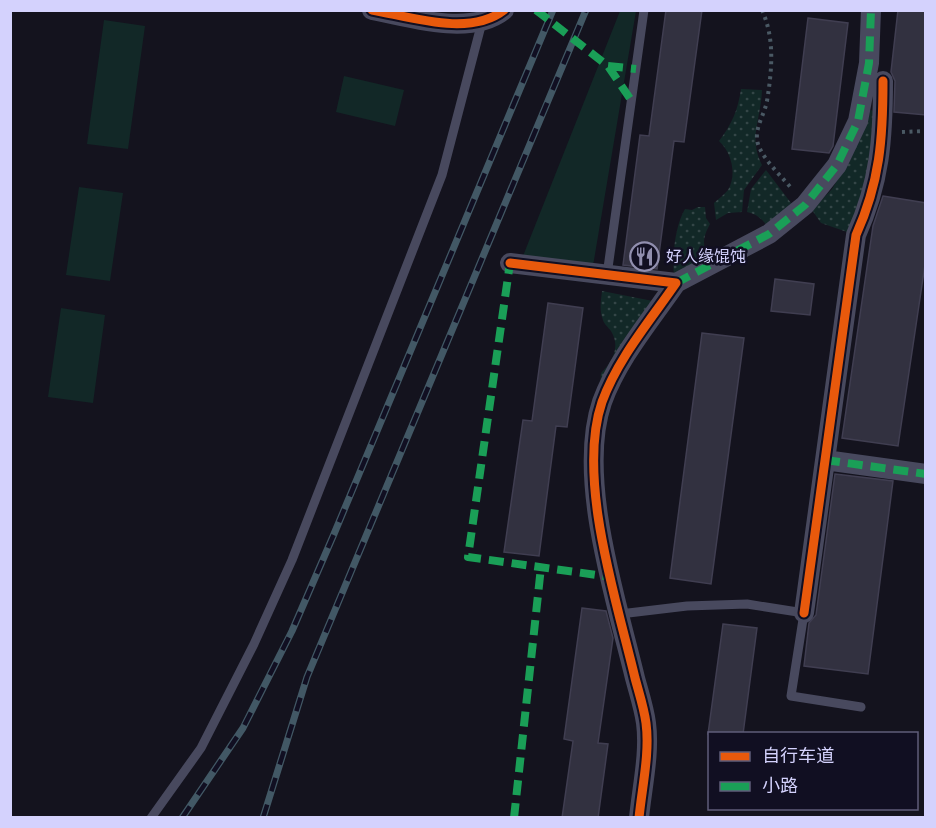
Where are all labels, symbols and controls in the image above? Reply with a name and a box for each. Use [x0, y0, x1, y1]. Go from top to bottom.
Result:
restaurant icon: 好人缘馄饨 [629, 240, 661, 272]
place label: 好人缘馄饨 [666, 247, 746, 265]
legend [708, 732, 918, 810]
text: 自行车道 [762, 746, 834, 766]
text: 小路 [762, 776, 798, 796]

